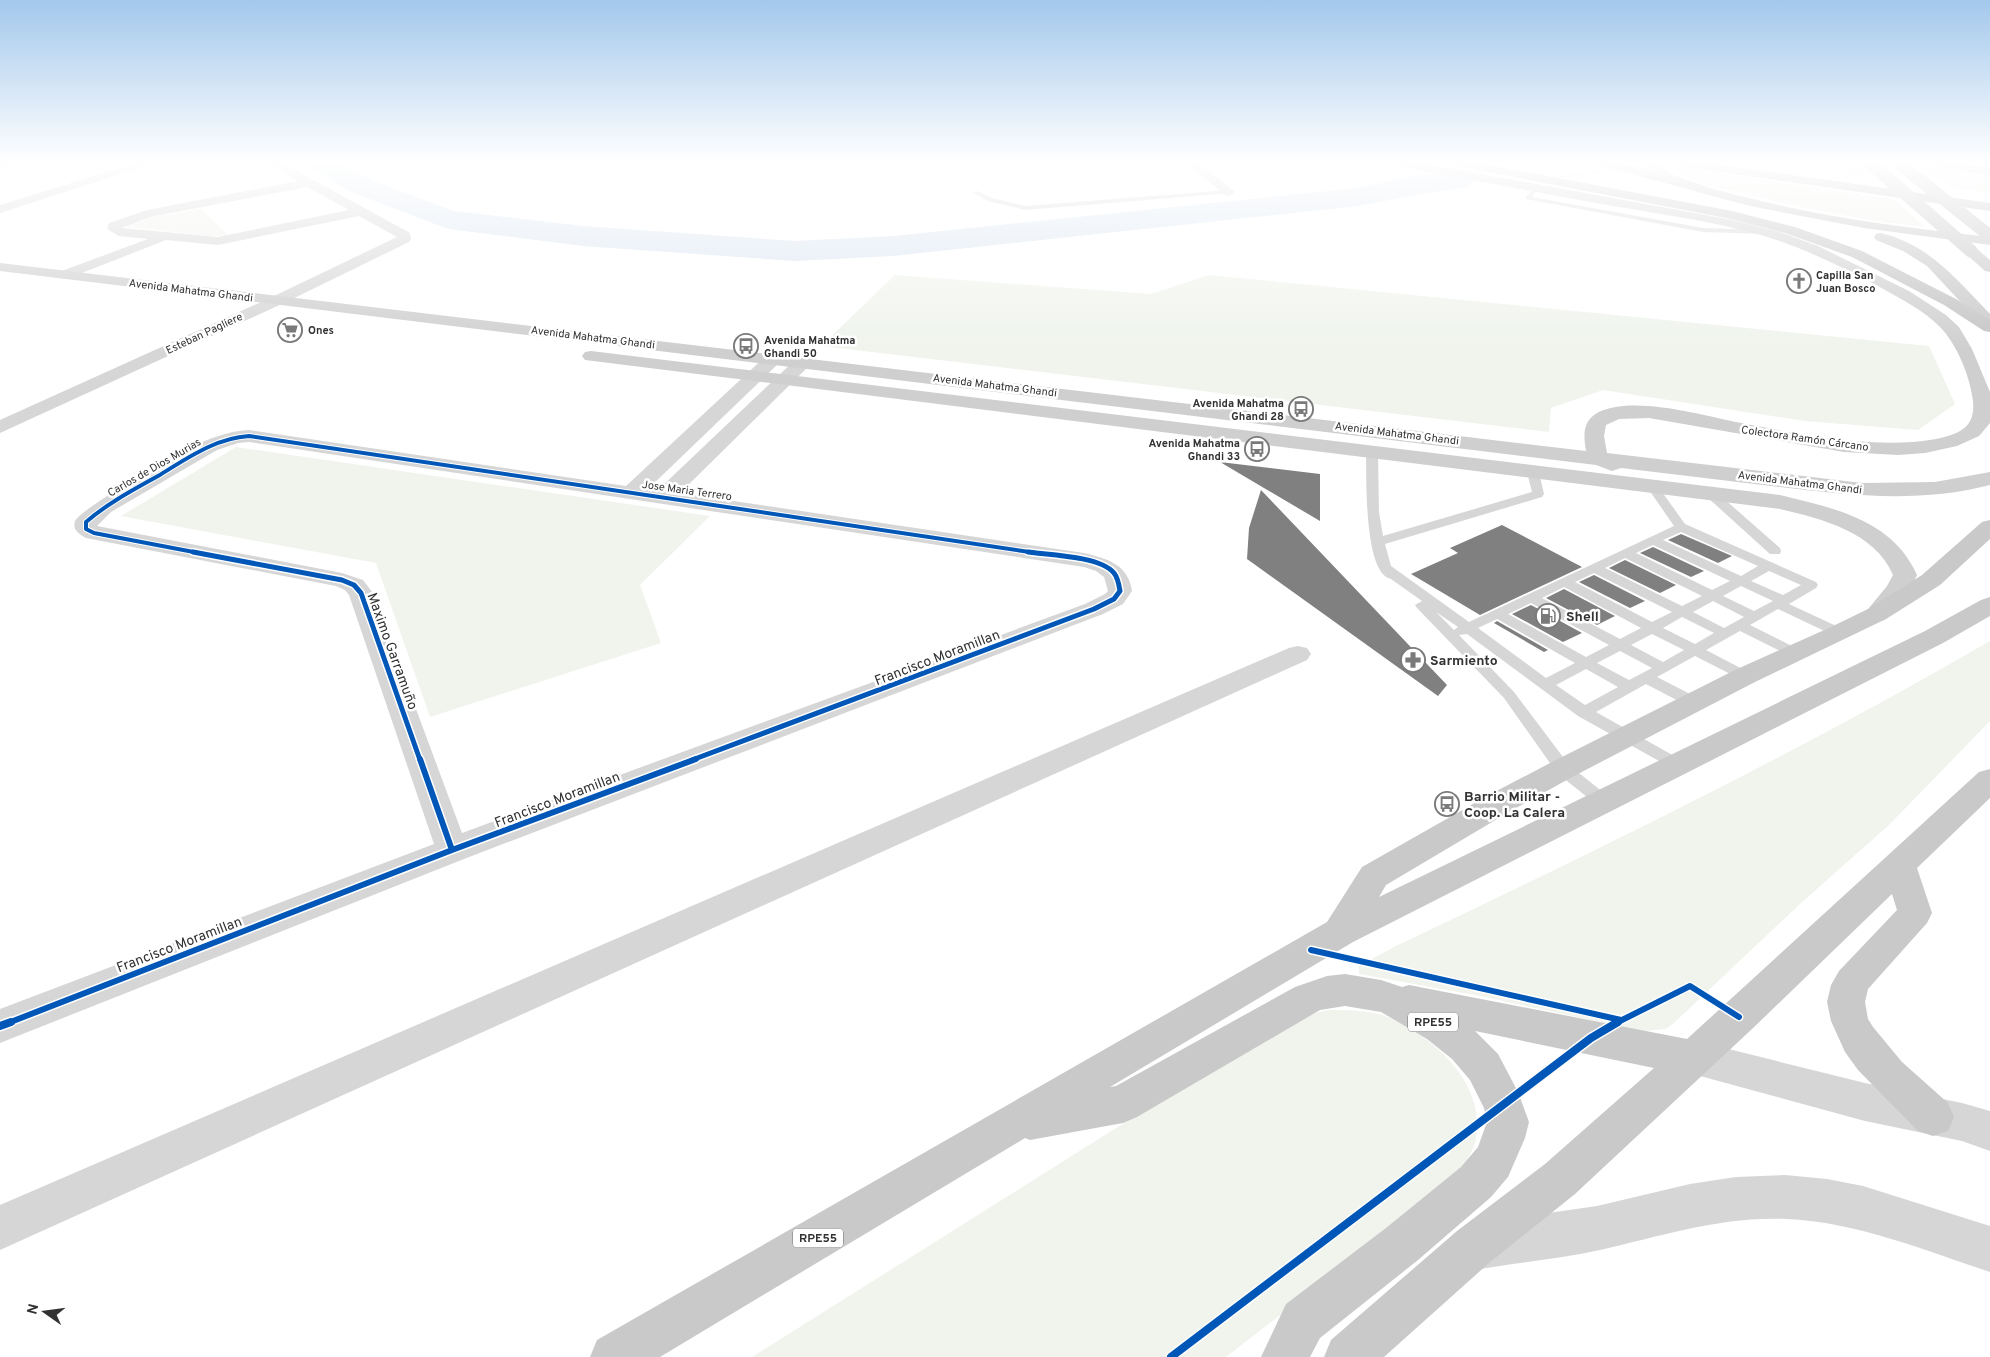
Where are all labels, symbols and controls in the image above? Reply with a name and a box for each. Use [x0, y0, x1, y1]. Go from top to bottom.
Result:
church icon: Capilla San Juan Bosco [1786, 268, 1812, 294]
place label: Capilla San Juan Bosco [1816, 269, 1875, 296]
street label: Avenida Mahatma Ghandi [128, 276, 254, 306]
street label: Esteban Pagliere [164, 310, 245, 358]
supermarket icon: Ones [277, 317, 303, 343]
street label: Avenida Mahatma Ghandi [530, 323, 656, 353]
place label: Ones [308, 324, 334, 338]
bus stop icon: Avenida Mahatma Ghandi 50 [733, 333, 759, 359]
place label: Avenida Mahatma Ghandi 50 [764, 334, 855, 361]
street label: Avenida Mahatma Ghandi [932, 371, 1058, 401]
bus stop icon: Avenida Mahatma Ghandi 28 [1288, 396, 1314, 422]
place label: Avenida Mahatma Ghandi 28 [1193, 397, 1284, 424]
street label: Avenida Mahatma Ghandi [1334, 419, 1460, 449]
street label: Colectora Ramón Cárcano [1740, 423, 1869, 455]
street label: Carlos de Dios Murias [105, 435, 204, 500]
bus stop icon: Avenida Mahatma Ghandi 33 [1244, 436, 1270, 462]
place label: Avenida Mahatma Ghandi 33 [1149, 437, 1240, 464]
street label: Avenida Mahatma Ghandi [1737, 468, 1863, 498]
street label: Jose Maria Terrero [641, 478, 733, 504]
street label: Maximo Garramuño [363, 591, 421, 712]
fuel station icon: Shell [1535, 603, 1561, 629]
place label: Shell [1566, 609, 1599, 626]
street label: Francisco Moramillan [873, 627, 1003, 690]
pharmacy icon: Sarmiento [1400, 647, 1426, 673]
place label: Sarmiento [1430, 653, 1498, 670]
street label: Francisco Moramillan [493, 769, 623, 832]
place label: Barrio Militar - Coop. La Calera [1464, 789, 1565, 822]
bus stop icon: Barrio Militar - Coop. La Calera [1434, 791, 1460, 817]
street label: Francisco Moramillan [115, 914, 245, 977]
road number: RPE55 [1408, 1012, 1458, 1032]
road number: RPE55 [793, 1228, 843, 1248]
north arrow [20, 1287, 70, 1337]
text: N [24, 1302, 43, 1316]

